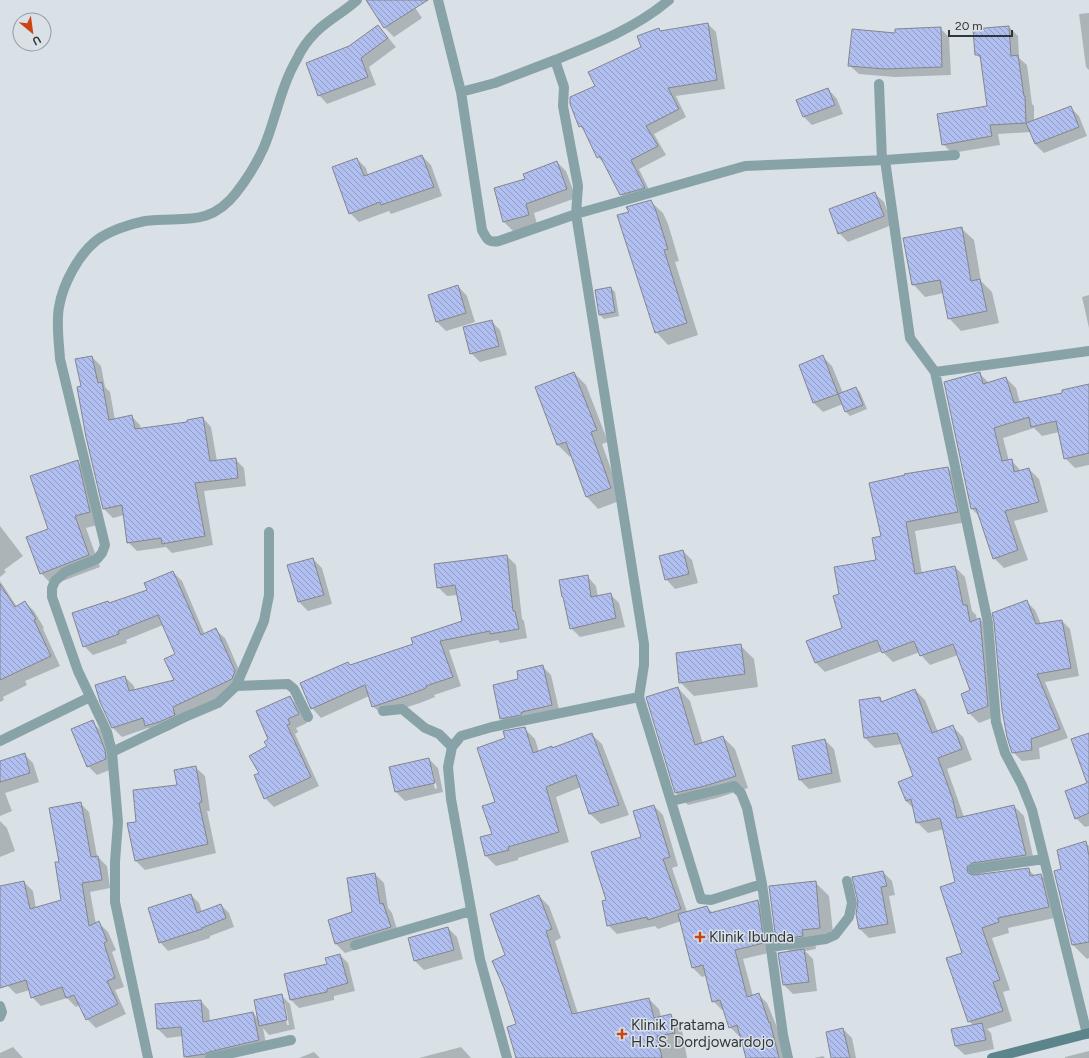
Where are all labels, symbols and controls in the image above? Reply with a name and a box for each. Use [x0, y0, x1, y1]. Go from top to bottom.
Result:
north arrow [12, 12, 52, 52]
scale bar [949, 12, 1012, 38]
text: 20 m [955, 19, 983, 33]
text: U [30, 33, 43, 48]
place label: Klinik Ibunda [709, 928, 794, 946]
marker: Klinik Ibunda [694, 931, 706, 943]
place label: Klinik Pratama H.R.S. Dordjowardojo [631, 1016, 774, 1051]
marker: Klinik Pratama H.R.S. Dordjowardojo [616, 1028, 628, 1040]

